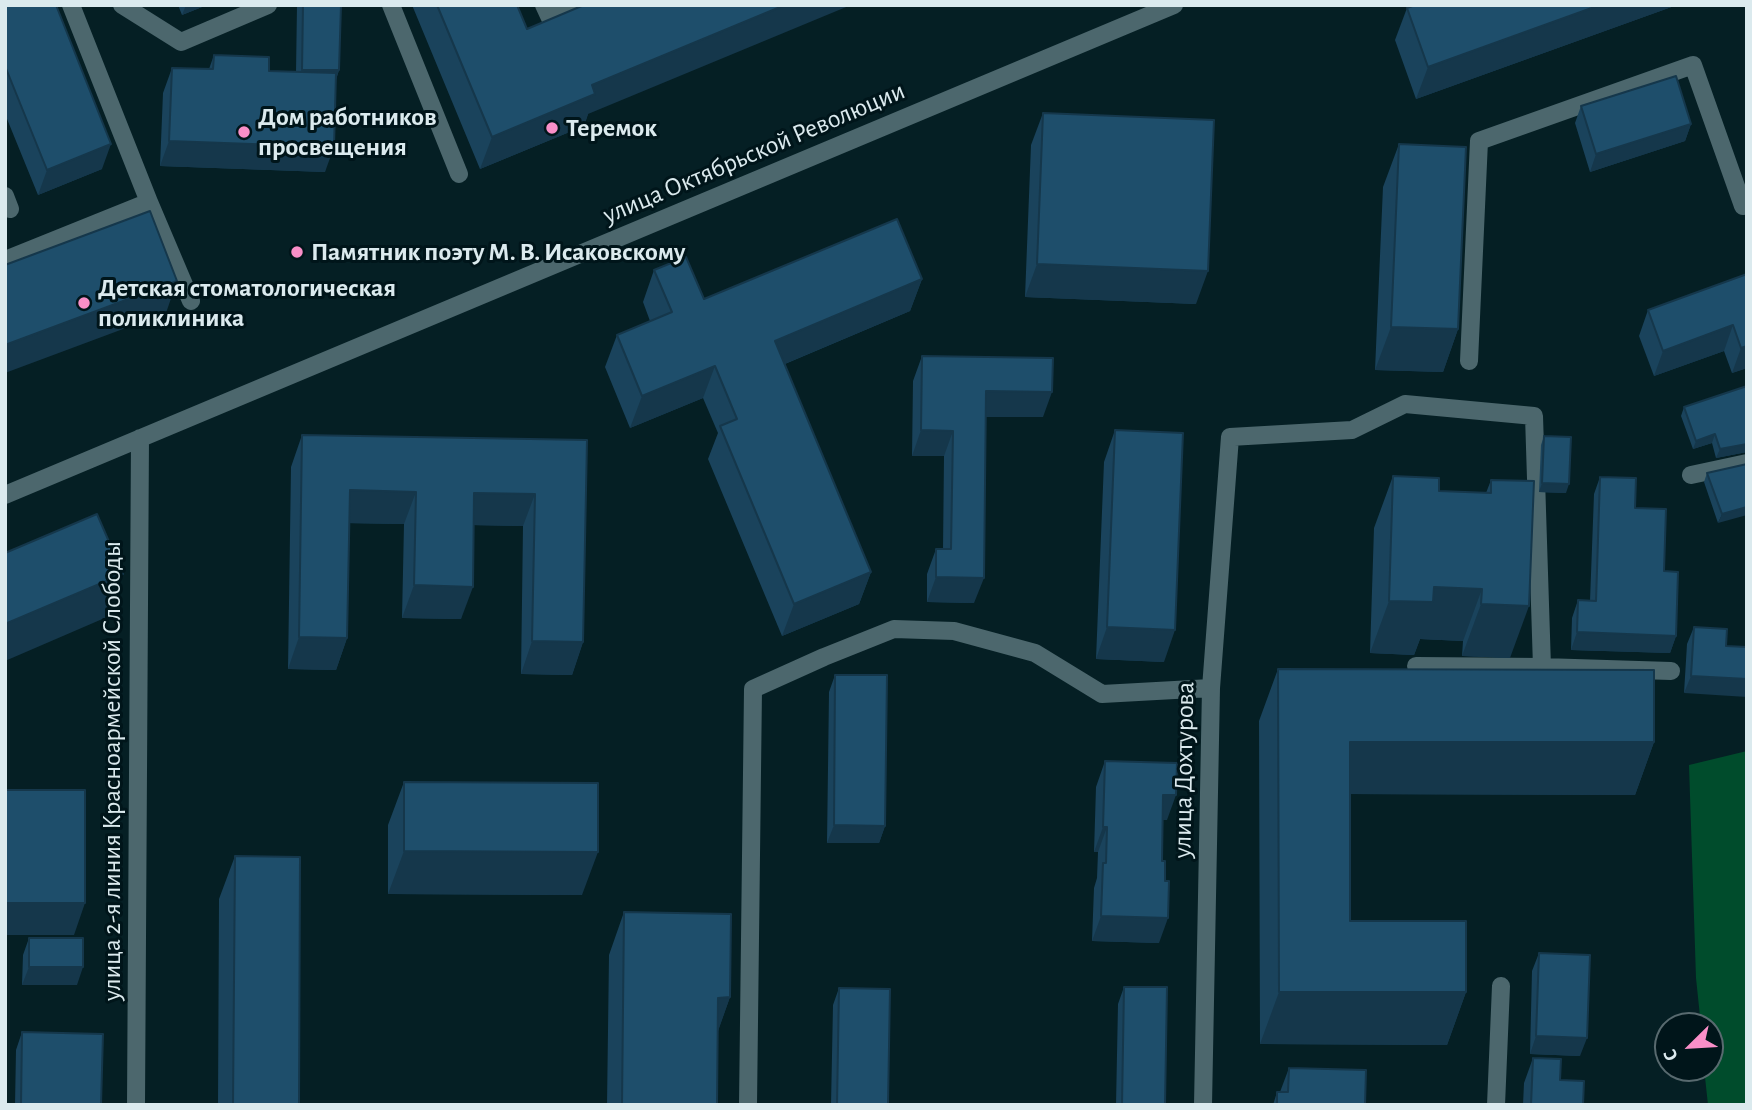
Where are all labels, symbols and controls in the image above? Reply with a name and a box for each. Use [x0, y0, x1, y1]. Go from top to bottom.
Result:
street label: улица Октябрьской Революции [598, 75, 910, 231]
place label: Дом работников просвещения [258, 101, 437, 162]
place label: Теремок [566, 112, 657, 144]
marker: Теремок [544, 120, 560, 136]
marker: Дом работников просвещения [236, 124, 252, 140]
place label: Памятник поэту М. В. Исаковскому [311, 236, 686, 268]
marker: Памятник поэту М. В. Исаковскому [289, 244, 305, 260]
place label: Детская стоматологическая поликлиника [98, 272, 396, 334]
marker: Детская стоматологическая поликлиника [76, 295, 92, 311]
street label: улица 2-я линия Красноармейской Слободы [96, 541, 128, 1001]
street label: улица Дохтурова [1167, 681, 1201, 859]
north arrow [1654, 1012, 1724, 1082]
text: С [1660, 1046, 1682, 1064]

